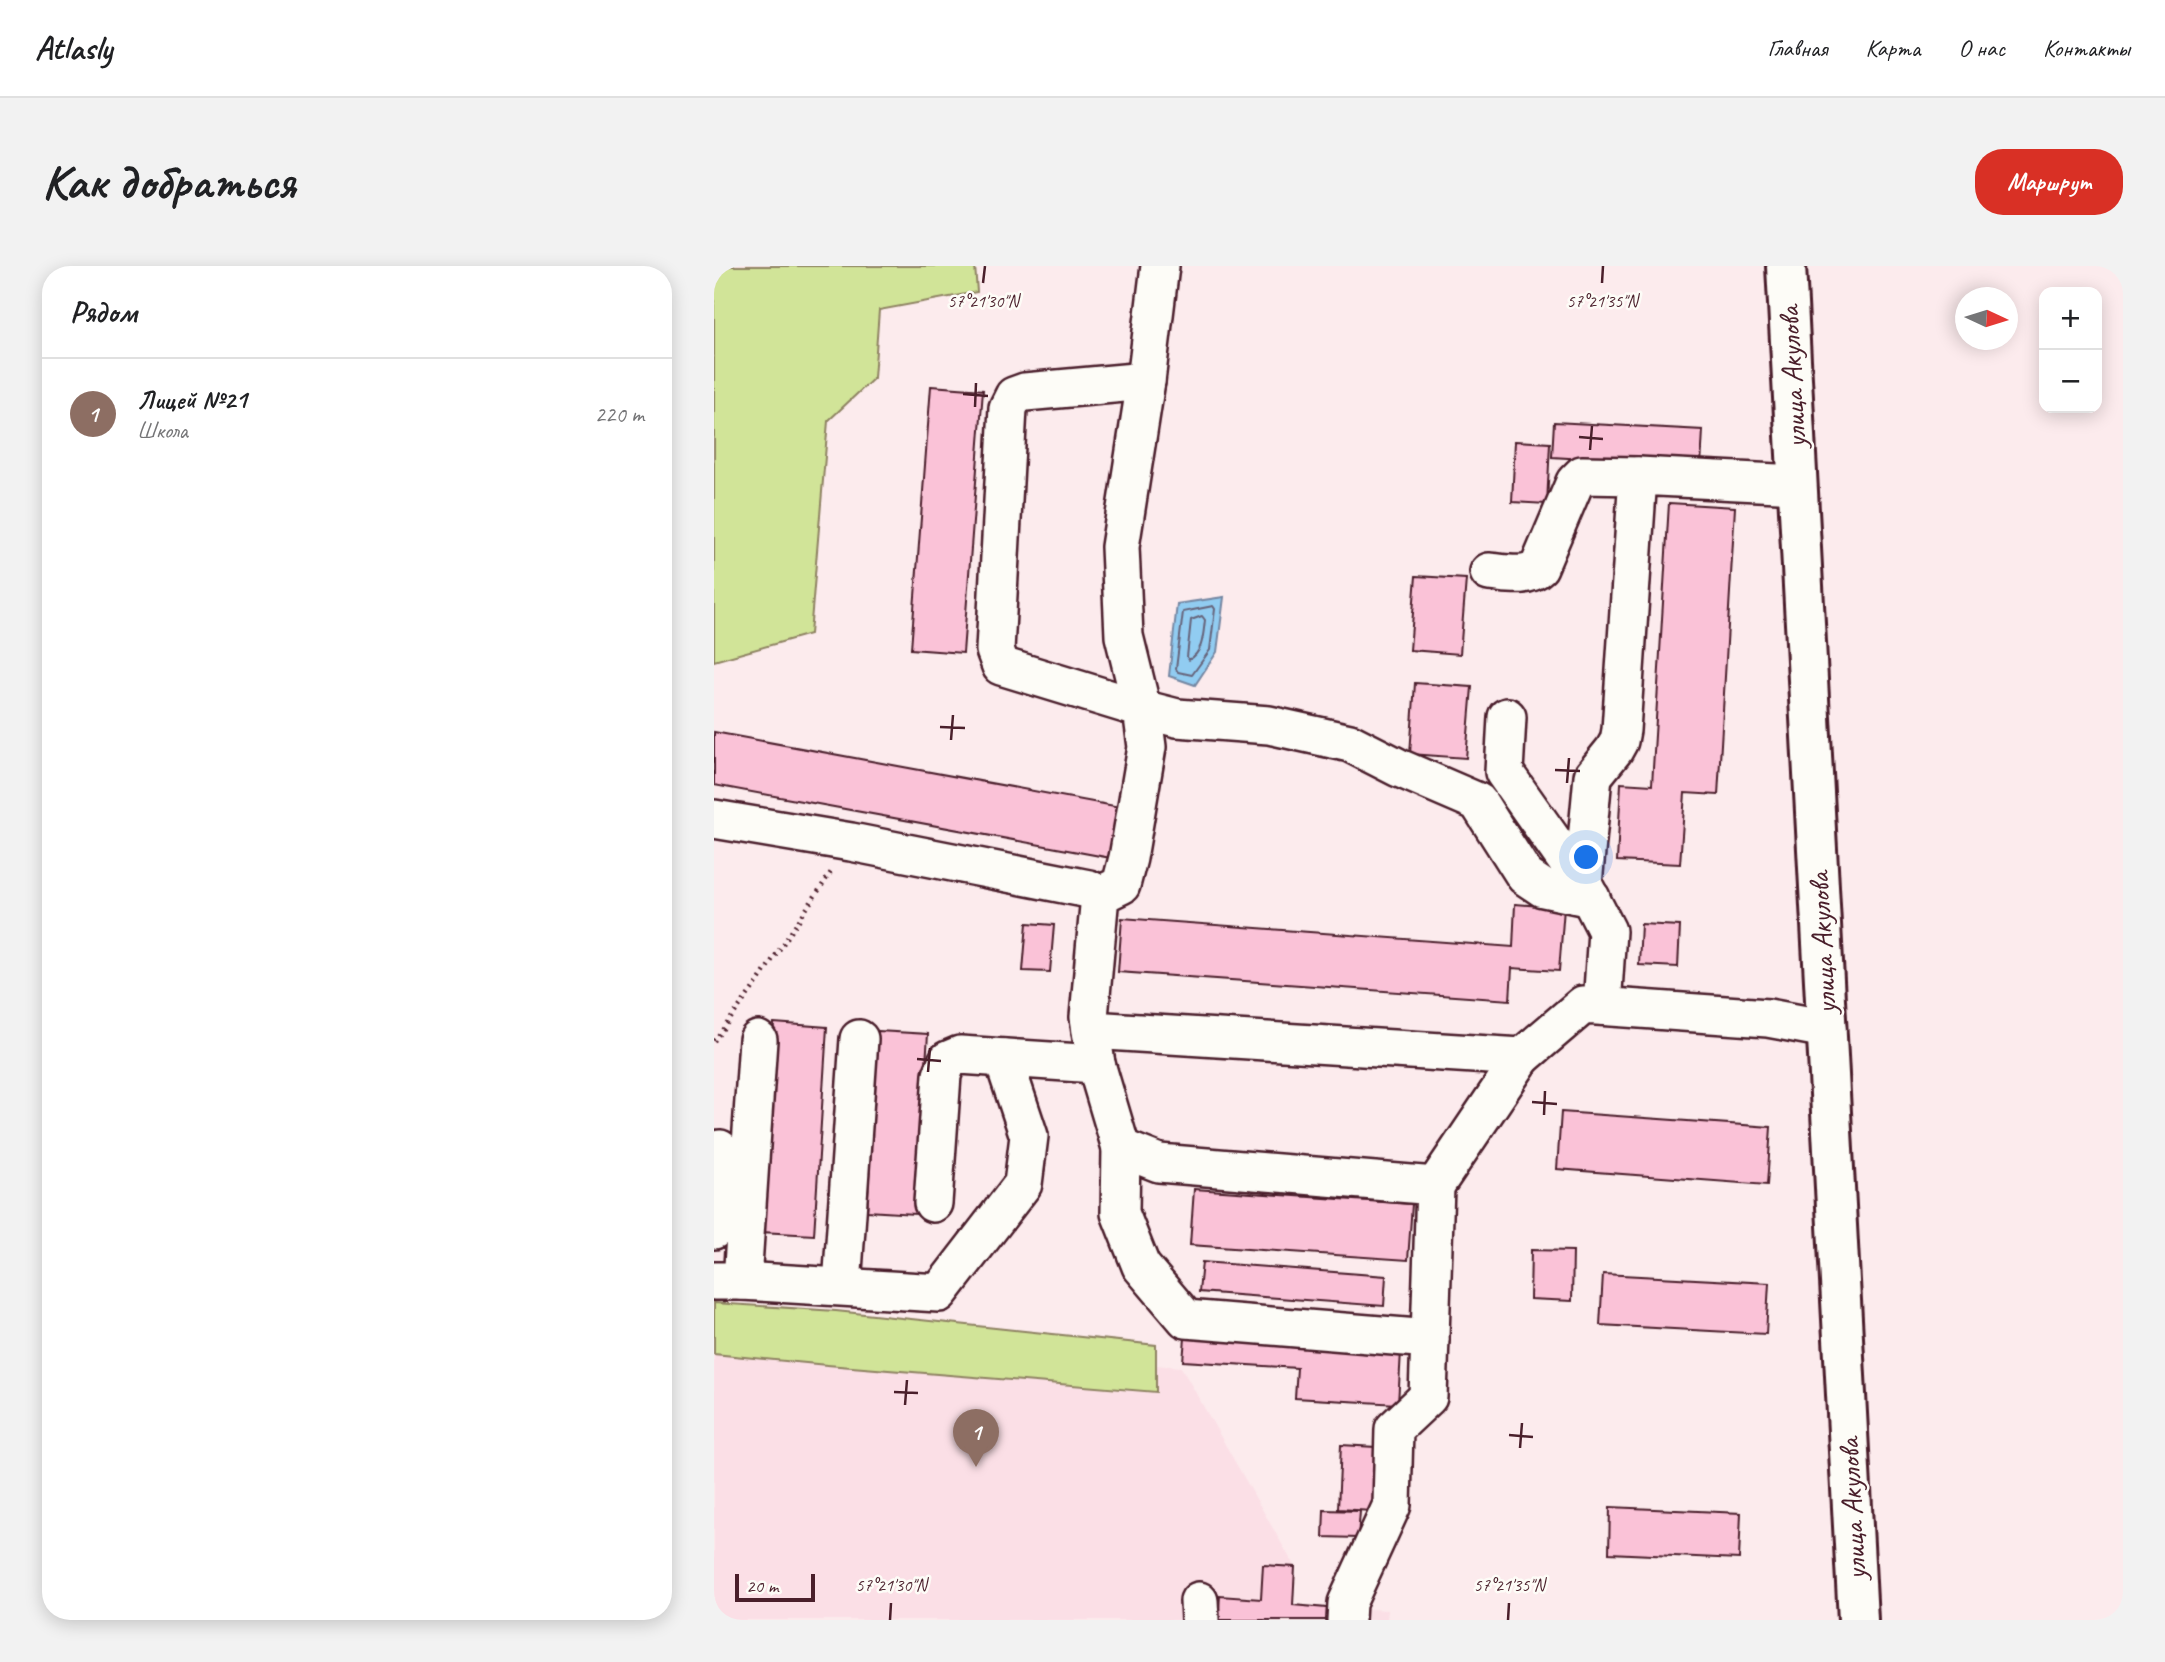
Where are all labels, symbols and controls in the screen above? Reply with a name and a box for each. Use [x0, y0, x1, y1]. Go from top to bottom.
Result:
text: Atlasly [35, 27, 112, 69]
text: Главная [1767, 33, 1828, 63]
text: Карта [1866, 33, 1920, 63]
text: О нас [1958, 33, 2005, 63]
text: Контакты [2043, 33, 2130, 63]
button: Маршрут [1975, 149, 2123, 215]
text: Как добраться [42, 151, 295, 213]
north arrow [1955, 287, 2018, 350]
map controls [2039, 287, 2102, 413]
button: + [2039, 287, 2102, 350]
text: 57°21'30"N [948, 290, 1022, 312]
text: 57°21'35"N [1567, 290, 1641, 312]
text: Рядом [70, 293, 137, 331]
street label: улица Акулова [1769, 302, 1815, 451]
button: − [2039, 350, 2102, 413]
text: Лицей №21 [137, 383, 247, 416]
text: 1 [88, 400, 98, 429]
text: 220 m [595, 400, 644, 429]
text: Школа [137, 416, 188, 445]
your location [1569, 840, 1603, 874]
street label: улица Акулова [1799, 868, 1845, 1017]
pin: 1 [953, 1409, 999, 1467]
street label: улица Акулова [1829, 1434, 1875, 1583]
scale bar [735, 1571, 816, 1603]
text: 20 m [746, 1574, 778, 1598]
text: 57°21'30"N [856, 1574, 930, 1596]
text: 57°21'35"N [1474, 1574, 1548, 1596]

